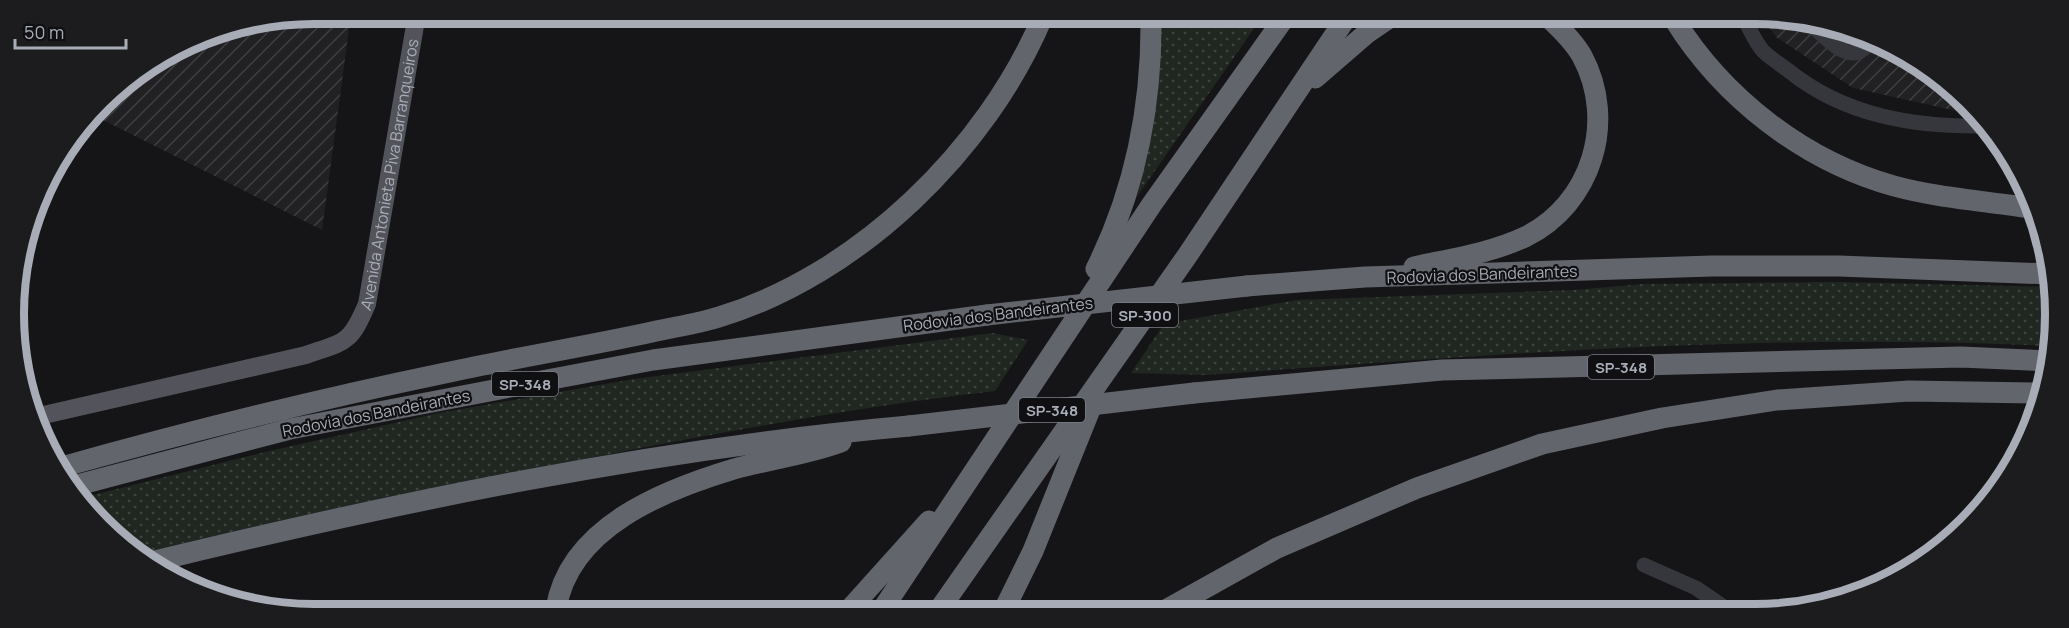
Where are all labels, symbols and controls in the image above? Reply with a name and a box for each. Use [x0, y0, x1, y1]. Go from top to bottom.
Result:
scale bar [15, 12, 126, 50]
text: 50 m [24, 20, 64, 44]
street label: Avenida Antonieta Piva Barranqueiros [355, 37, 424, 313]
street label: Rodovia dos Bandeirantes [1386, 260, 1578, 288]
street label: Rodovia dos Bandeirantes [902, 291, 1094, 337]
road number: SP-300 [1112, 303, 1178, 327]
road number: SP-348 [1588, 355, 1654, 379]
road number: SP-348 [492, 372, 558, 396]
street label: Rodovia dos Bandeirantes [280, 384, 472, 442]
road number: SP-348 [1019, 398, 1085, 422]

